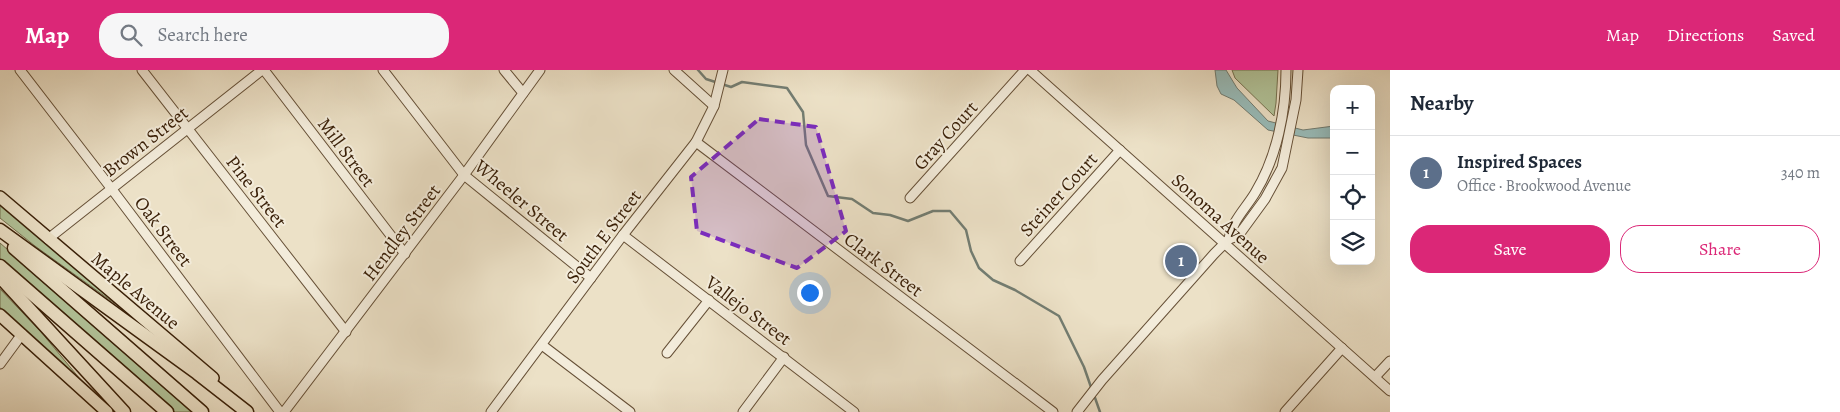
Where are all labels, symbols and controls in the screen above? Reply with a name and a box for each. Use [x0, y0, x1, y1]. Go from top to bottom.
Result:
search box [99, 13, 449, 58]
text: Map [25, 19, 69, 51]
icon: search [117, 21, 145, 49]
text: Search here [157, 22, 248, 48]
text: Map [1606, 23, 1639, 47]
text: Directions [1667, 23, 1744, 47]
text: Saved [1772, 23, 1815, 47]
map controls [1330, 85, 1375, 265]
button: + [1330, 85, 1375, 130]
text: Nearby [1410, 89, 1473, 117]
street label: Gray Court [908, 95, 984, 176]
street label: Brown Street [98, 100, 194, 183]
street label: Mill Street [311, 112, 381, 193]
button: − [1330, 130, 1375, 175]
street label: Steiner Court [1014, 147, 1104, 242]
text: Inspired Spaces [1457, 149, 1582, 175]
street label: Pine Street [220, 150, 293, 233]
street label: Wheeler Street [468, 153, 574, 248]
text: 1 [1423, 162, 1429, 184]
text: 340 m [1781, 162, 1820, 184]
street label: Sonoma Avenue [1166, 168, 1275, 270]
button: locate [1330, 175, 1375, 220]
text: Office · Brookwood Avenue [1457, 175, 1631, 197]
street label: Hendley Street [357, 179, 447, 286]
street label: South E Street [560, 184, 648, 289]
street label: Oak Street [128, 191, 198, 272]
button: layers [1330, 220, 1375, 265]
button: Save [1410, 225, 1610, 273]
button: Share [1620, 225, 1820, 273]
street label: Clark Street [839, 227, 928, 303]
pin: 1 [1165, 242, 1197, 280]
street label: Maple Avenue [86, 246, 185, 336]
street label: Vallejo Street [699, 269, 797, 352]
your location [797, 280, 823, 306]

